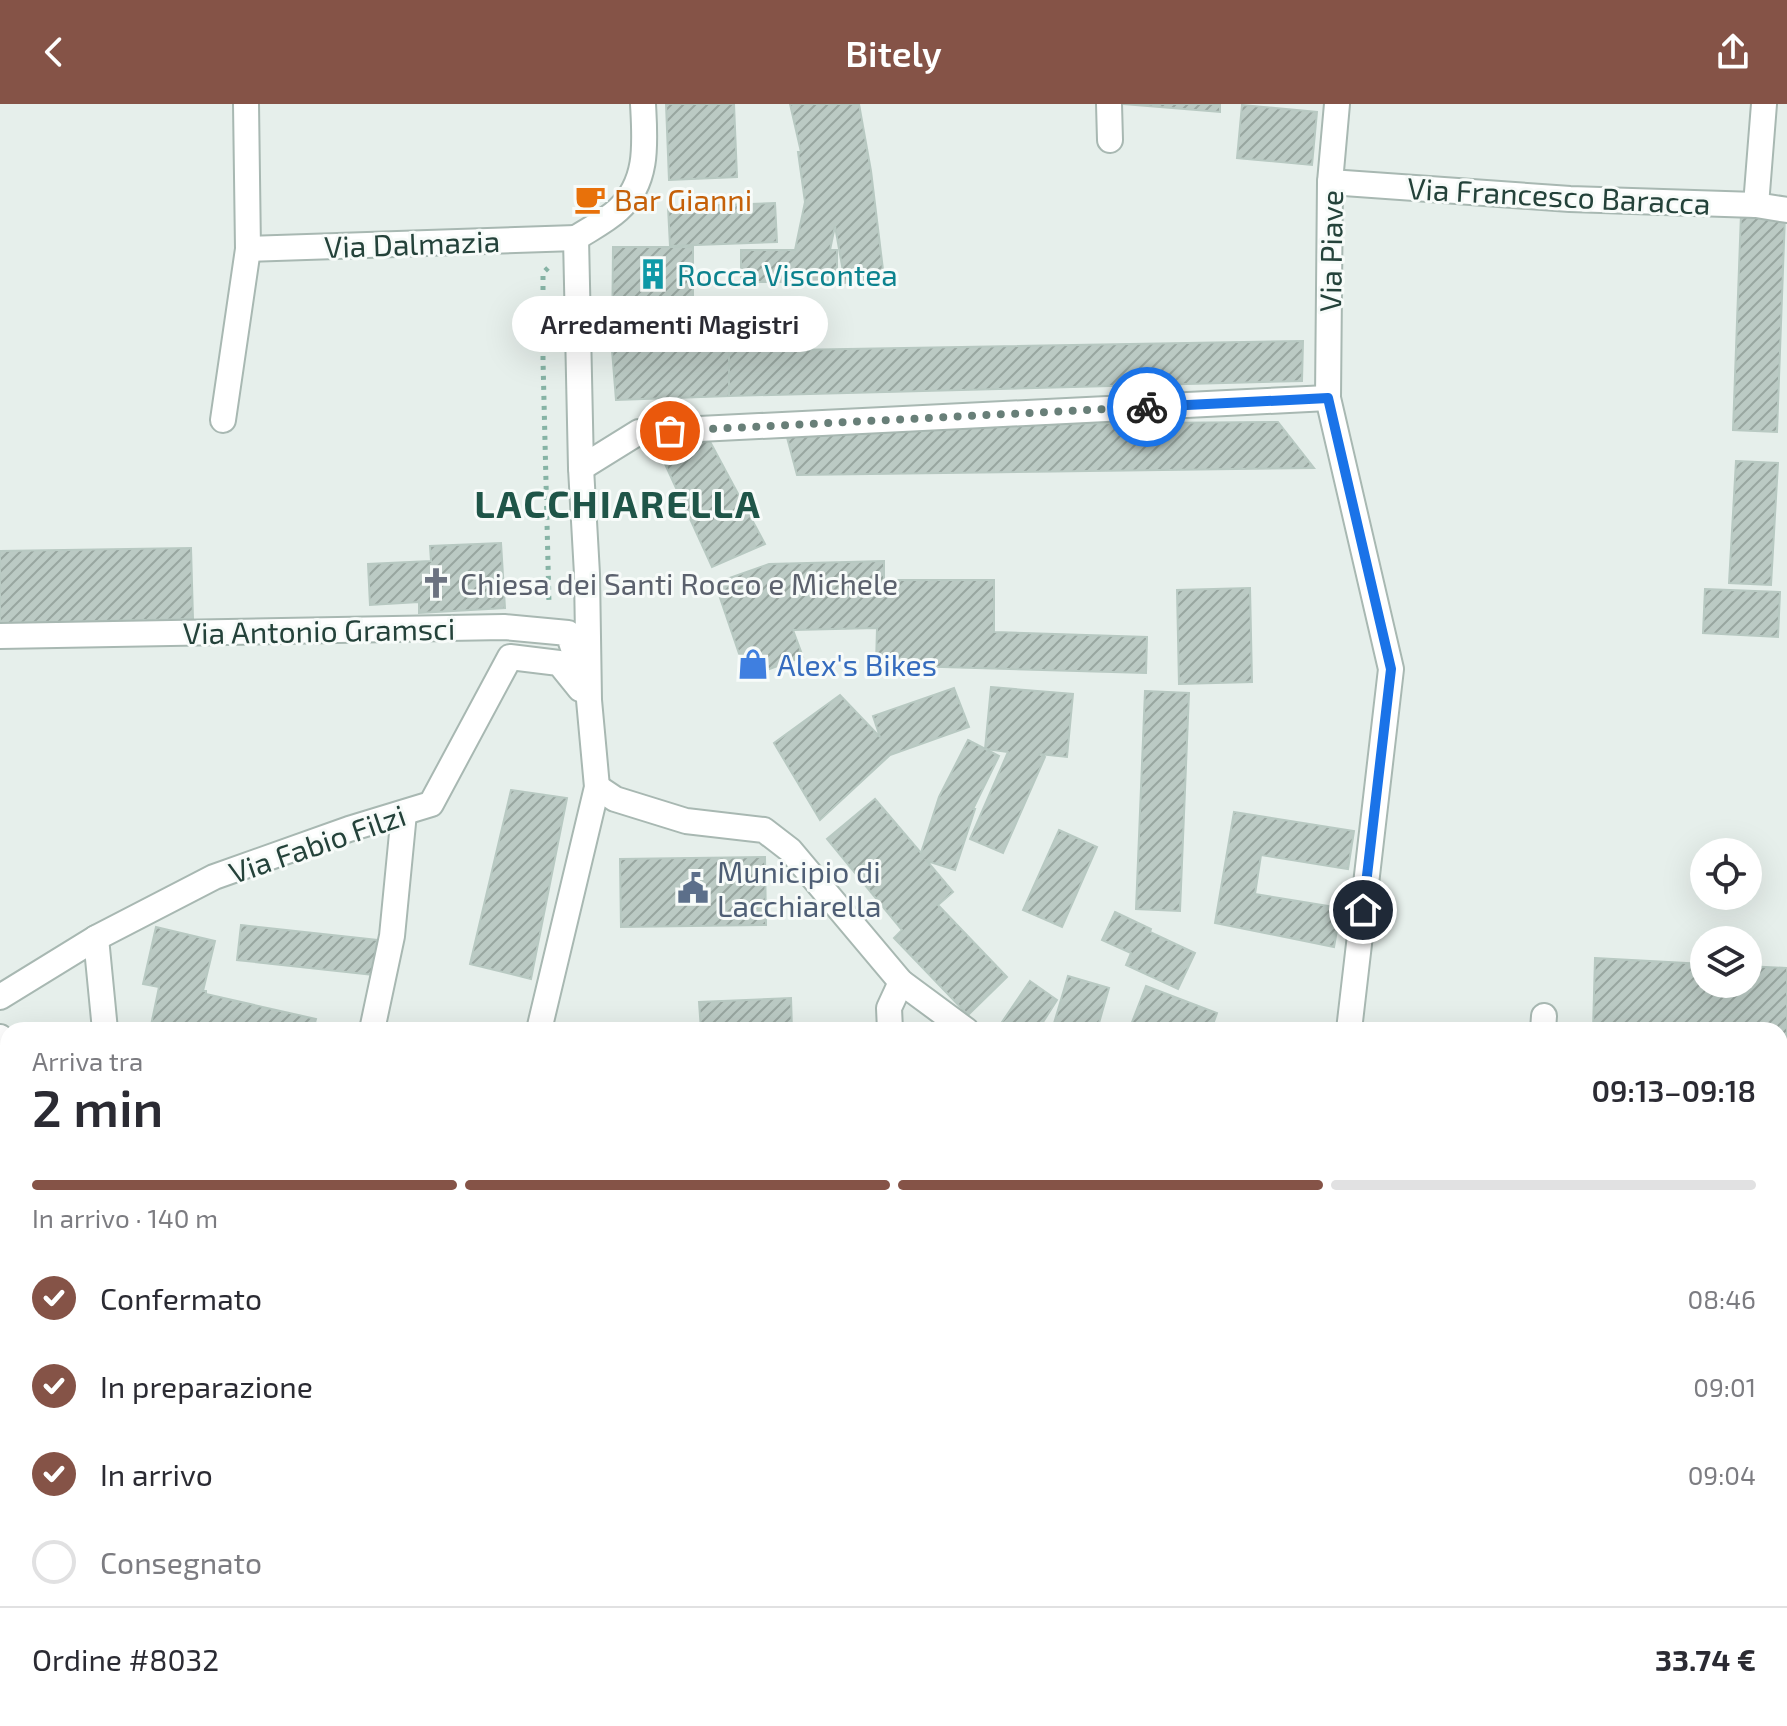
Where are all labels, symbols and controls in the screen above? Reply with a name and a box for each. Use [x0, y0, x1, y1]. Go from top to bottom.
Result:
icon: back [32, 30, 76, 74]
icon: share [1711, 30, 1755, 74]
text: Bitely [845, 31, 942, 74]
street label: Via Francesco Baracca [1406, 169, 1712, 221]
place label: Bar Gianni [614, 181, 752, 217]
cafe icon: Bar Gianni [573, 182, 607, 216]
street label: Via Piave [1311, 190, 1349, 312]
street label: Via Dalmazia [323, 222, 501, 264]
place label: Rocca Viscontea [677, 256, 898, 292]
building icon: Rocca Viscontea [636, 257, 670, 291]
callout: Arredamenti Magistri [512, 295, 828, 351]
text: Arredamenti Magistri [541, 308, 799, 339]
courier [1107, 367, 1187, 447]
icon: bike [1125, 385, 1169, 429]
pin [636, 397, 704, 465]
icon: bag [648, 409, 692, 453]
district label: LACCHIARELLA [474, 480, 762, 526]
place label: Chiesa dei Santi Rocco e Michele [460, 565, 898, 601]
church icon: Chiesa dei Santi Rocco e Michele [419, 566, 453, 600]
street label: Via Antonio Gramsci [183, 610, 455, 650]
place label: Alex's Bikes [777, 646, 937, 682]
shop icon: Alex's Bikes [736, 647, 770, 681]
street label: Via Fabio Filzi [224, 796, 410, 890]
map controls [1690, 838, 1762, 998]
button: locate [1690, 838, 1762, 910]
place label: Municipio di Lacchiarella [717, 853, 881, 923]
public building icon: Municipio di Lacchiarella [676, 871, 710, 905]
pin [1329, 876, 1397, 944]
icon: home [1341, 888, 1385, 932]
button: layers [1690, 926, 1762, 998]
text: Arriva tra [32, 1045, 143, 1076]
text: 09:13–09:18 [1591, 1072, 1756, 1108]
text: 2 min [32, 1075, 163, 1137]
text: In arrivo · 140 m [32, 1202, 218, 1233]
icon: check [32, 1276, 76, 1320]
text: Confermato [100, 1280, 262, 1316]
text: 08:46 [1688, 1283, 1756, 1314]
icon: check [32, 1364, 76, 1408]
text: In preparazione [100, 1368, 313, 1404]
text: 09:01 [1693, 1371, 1756, 1402]
icon: check [32, 1452, 76, 1496]
text: In arrivo [100, 1456, 213, 1492]
text: 09:04 [1688, 1459, 1756, 1490]
text: Consegnato [100, 1544, 262, 1580]
text: Ordine #8032 [32, 1641, 219, 1677]
text: 33.74 € [1655, 1641, 1756, 1677]

